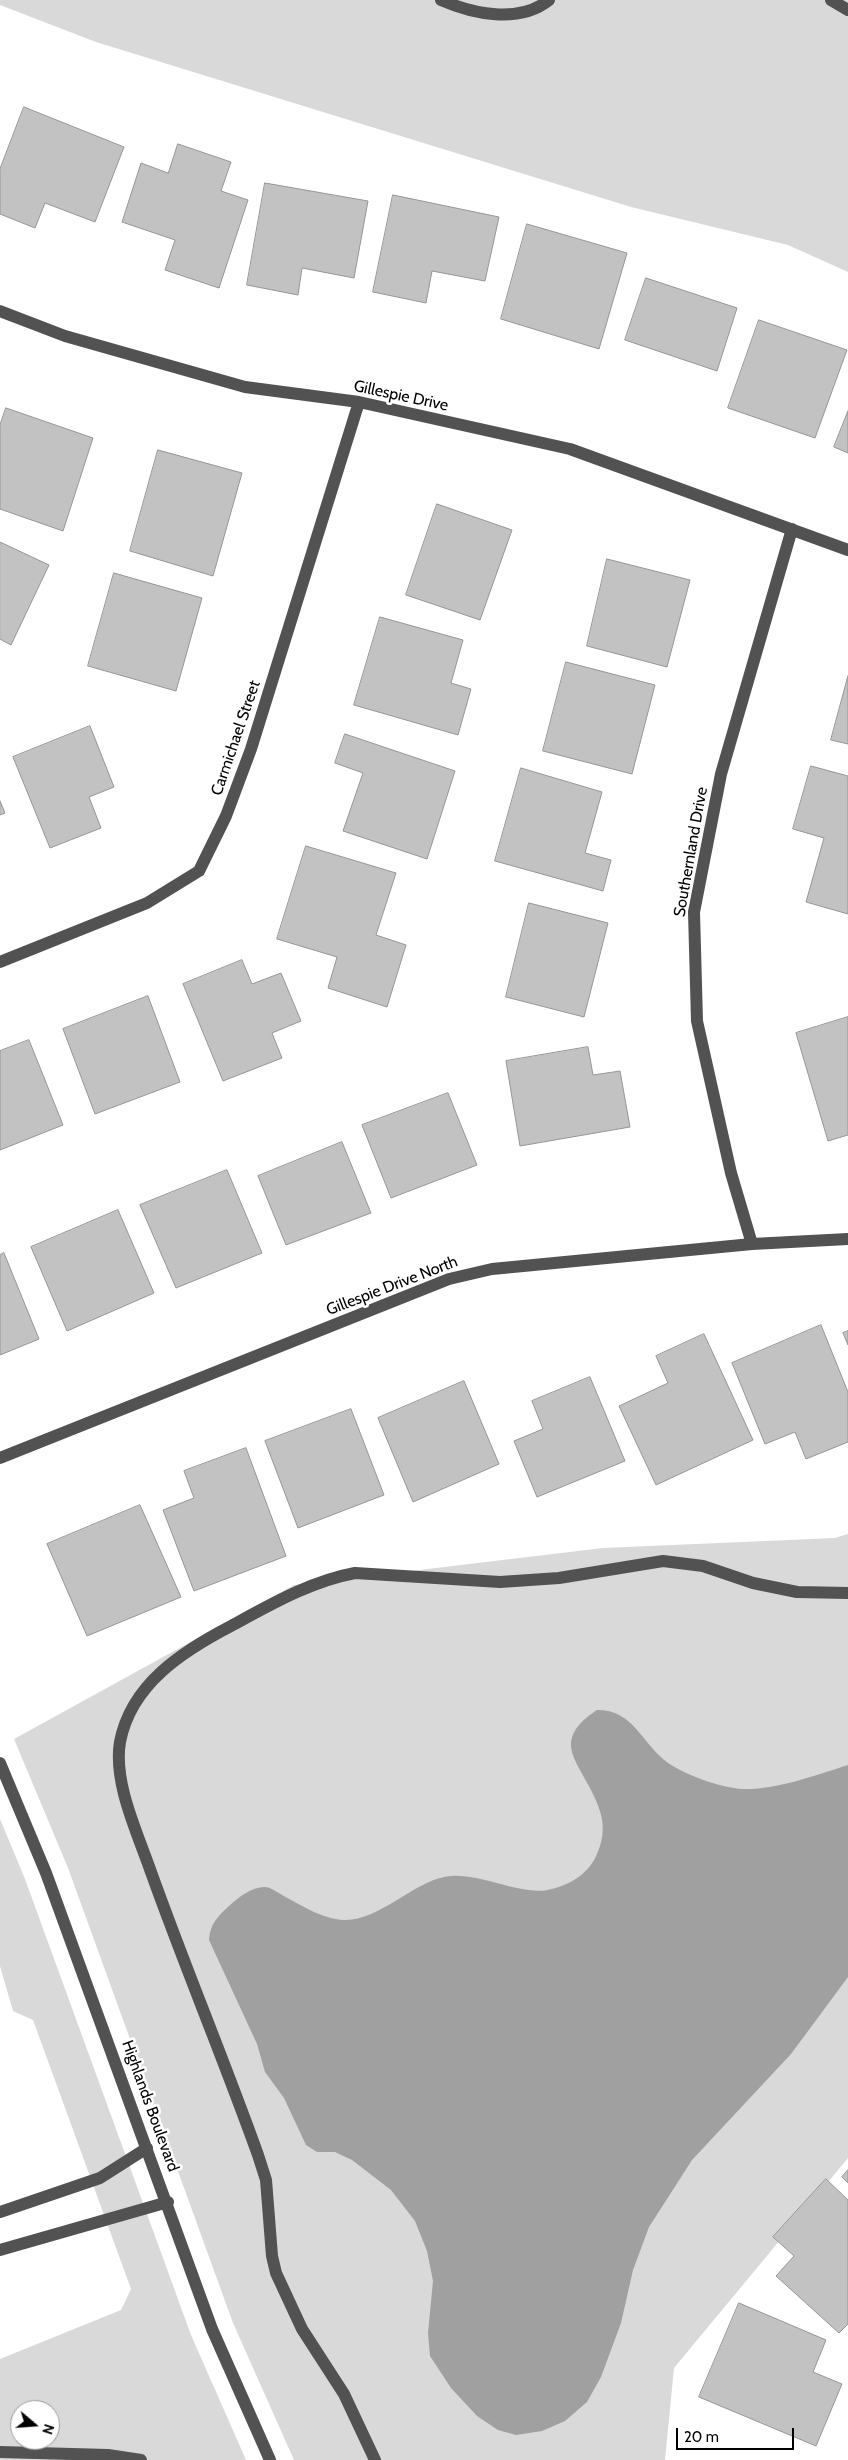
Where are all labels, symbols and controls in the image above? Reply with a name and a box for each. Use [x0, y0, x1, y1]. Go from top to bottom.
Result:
street label: Gillespie Drive [352, 377, 450, 415]
street label: Carmichael Street [207, 678, 265, 798]
street label: Southernland Drive [670, 786, 712, 918]
street label: Gillespie Drive North [324, 1252, 460, 1320]
street label: Highlands Boulevard [117, 2038, 183, 2174]
north arrow [10, 2400, 60, 2450]
scale bar [678, 2418, 796, 2450]
text: N [38, 2422, 58, 2437]
text: 20 m [684, 2428, 719, 2446]

